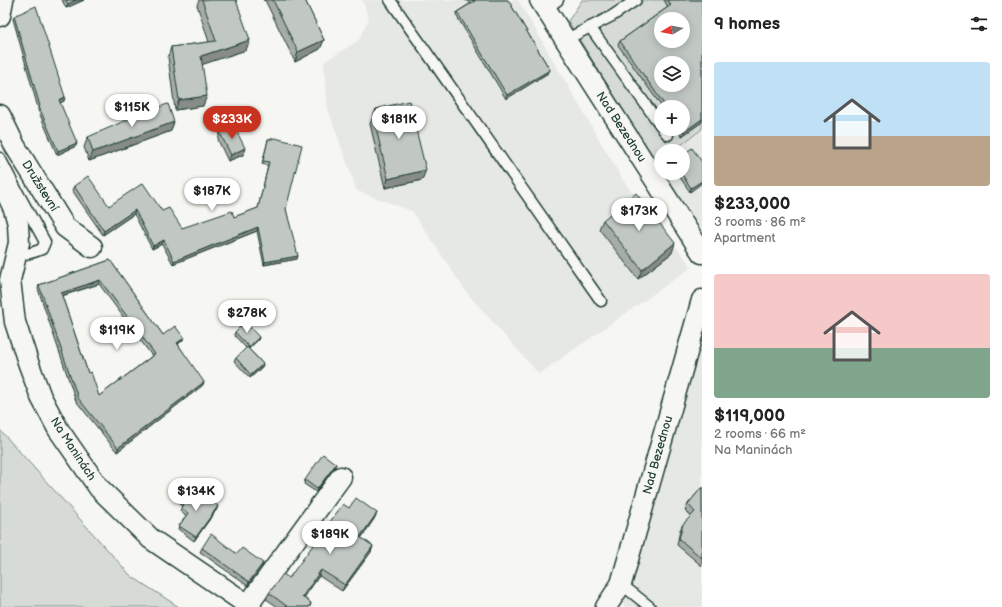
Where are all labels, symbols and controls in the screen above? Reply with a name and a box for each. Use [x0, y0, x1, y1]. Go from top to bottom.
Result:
north arrow [654, 12, 690, 48]
map controls [654, 12, 690, 180]
icon: filters [968, 13, 990, 35]
text: 9 homes [714, 14, 780, 34]
button: layers [654, 56, 690, 92]
icon: home [816, 88, 888, 160]
street label: Nad Bezednou [593, 89, 649, 165]
pin: $115K [104, 94, 160, 128]
text: $115K [114, 99, 150, 115]
button: + [654, 100, 690, 136]
pin: $233K [204, 106, 260, 140]
pin: $181K [371, 106, 427, 140]
text: $233K [212, 111, 252, 127]
text: $181K [381, 111, 417, 127]
button: − [654, 144, 690, 180]
street label: Družstevní [18, 158, 62, 214]
pin: $187K [184, 178, 240, 212]
text: $187K [193, 183, 231, 199]
text: $233,000 [714, 194, 790, 214]
pin: $173K [611, 198, 667, 232]
text: $173K [620, 203, 658, 219]
text: 3 rooms · 86 m² [714, 214, 806, 230]
text: Apartment [714, 230, 775, 246]
pin: $278K [219, 300, 275, 334]
icon: home [816, 300, 888, 372]
text: $278K [227, 305, 267, 321]
pin: $119K [89, 317, 145, 351]
text: $119K [99, 322, 135, 338]
text: $119,000 [714, 406, 785, 426]
street label: Nad Bezednou [640, 414, 676, 496]
street label: Na Maninách [47, 415, 99, 484]
text: 2 rooms · 66 m² [714, 426, 806, 442]
text: Na Maninách [714, 442, 792, 458]
pin: $134K [168, 478, 224, 512]
text: $134K [177, 483, 215, 499]
pin: $189K [302, 521, 358, 555]
text: $189K [311, 526, 349, 542]

